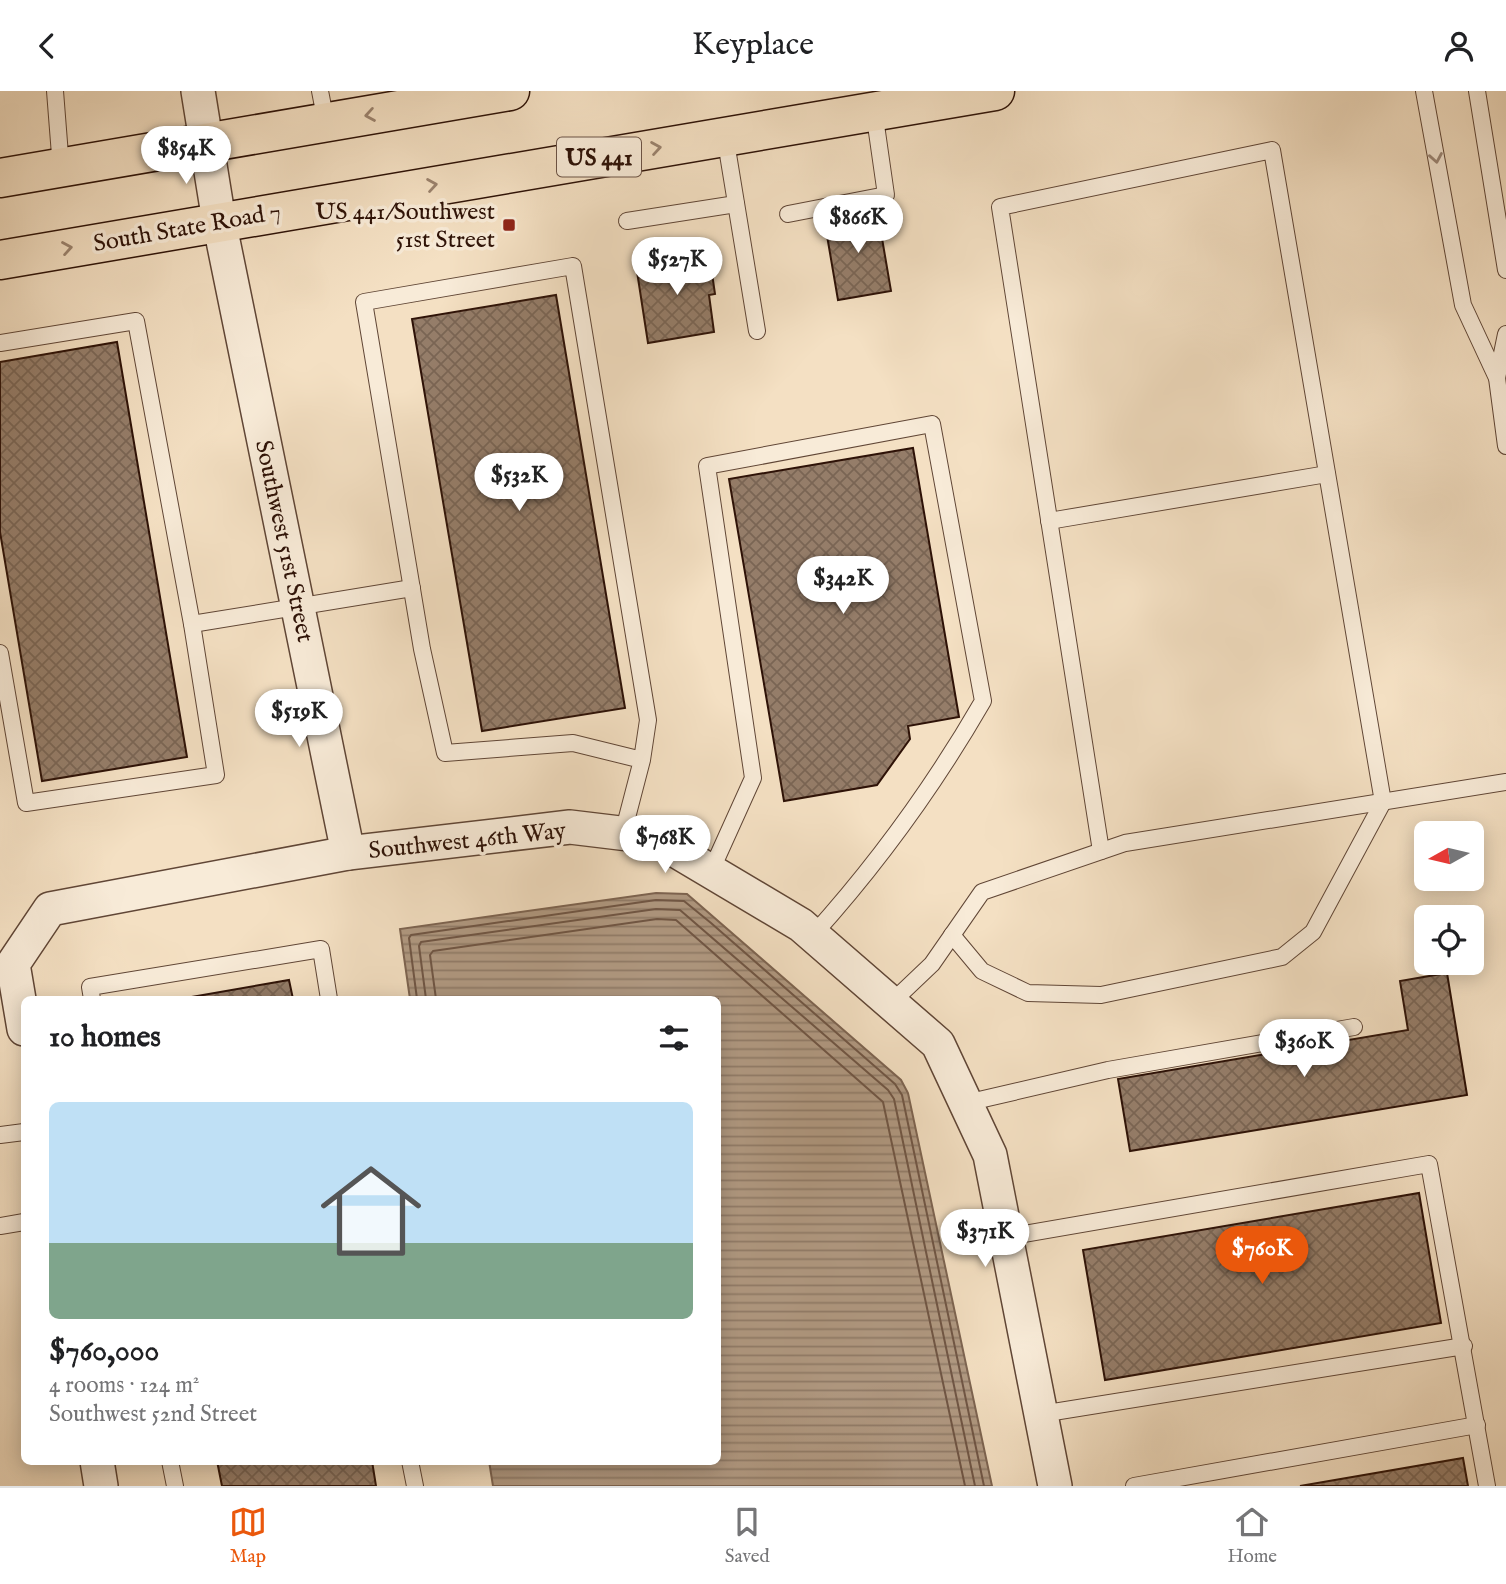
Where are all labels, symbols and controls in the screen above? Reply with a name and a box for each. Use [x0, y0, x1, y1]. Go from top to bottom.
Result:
text: Keyplace [692, 25, 814, 66]
icon: back [28, 27, 66, 65]
icon: person [1440, 27, 1478, 65]
one-way arrow [364, 107, 376, 122]
pin: $854K [137, 127, 235, 186]
text: $854K [157, 134, 215, 163]
road number: US 441 [557, 137, 641, 177]
one-way arrow [650, 141, 662, 156]
one-way arrow [1428, 152, 1443, 164]
one-way arrow [426, 178, 438, 193]
pin: $866K [809, 195, 907, 255]
street label: South State Road 7 [91, 197, 283, 260]
place label: US 441/Southwest 51st Street [315, 197, 495, 256]
text: $866K [829, 203, 887, 232]
marker: US 441/Southwest 51st Street [501, 217, 517, 233]
pin: $527K [628, 237, 726, 297]
one-way arrow [61, 241, 73, 256]
text: $527K [648, 245, 706, 274]
street label: Southwest 51st Street [247, 437, 320, 645]
pin: $532K [470, 453, 568, 513]
text: $532K [490, 461, 548, 490]
pin: $342K [794, 557, 892, 616]
text: $342K [813, 564, 873, 593]
pin: $519K [250, 689, 348, 749]
text: $519K [271, 697, 327, 726]
pin: $768K [616, 815, 714, 875]
street label: Southwest 46th Way [367, 816, 568, 867]
north arrow [1414, 821, 1484, 891]
map controls [1414, 821, 1484, 975]
text: $768K [636, 823, 694, 852]
button: locate [1414, 905, 1484, 975]
text: 10 homes [49, 1019, 161, 1057]
icon: filters [655, 1019, 693, 1057]
pin: $360K [1255, 1019, 1353, 1079]
text: $360K [1275, 1027, 1333, 1056]
icon: home [308, 1148, 434, 1274]
pin: $371K [936, 1209, 1034, 1269]
text: $371K [956, 1217, 1014, 1246]
pin: $760K [1213, 1227, 1311, 1286]
text: $760K [1231, 1234, 1293, 1263]
text: $760,000 [49, 1333, 159, 1371]
text: 4 rooms · 124 m² [49, 1371, 199, 1400]
text: Southwest 52nd Street [49, 1400, 257, 1429]
tab: Map [229, 1503, 267, 1569]
tab: Saved [725, 1503, 770, 1569]
tab: Home [1227, 1503, 1277, 1569]

